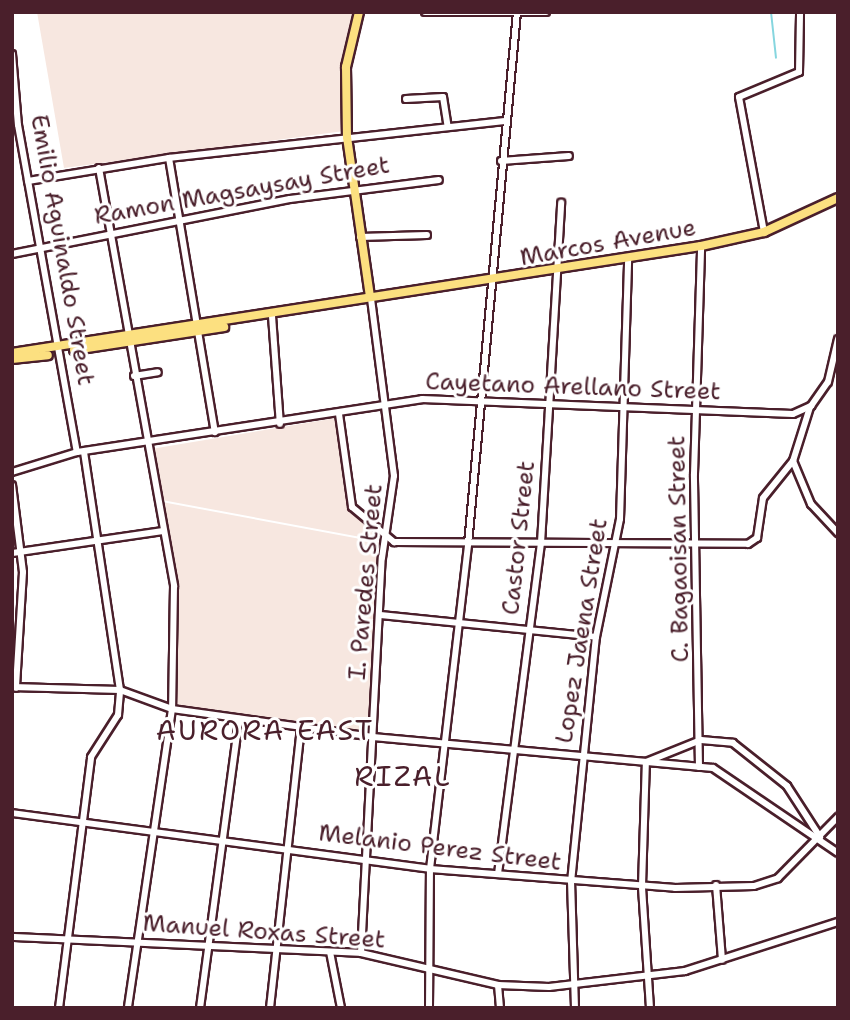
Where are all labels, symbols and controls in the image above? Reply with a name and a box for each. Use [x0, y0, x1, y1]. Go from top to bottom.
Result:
street label: Emilio Aguinaldo Street [24, 112, 100, 388]
street label: Ramon Magsaysay Street [92, 151, 392, 231]
street label: Marcos Avenue [518, 213, 698, 273]
street label: Cayetano Arellano Street [425, 367, 721, 407]
street label: C. Bagaoisan Street [663, 435, 695, 663]
street label: Castor Street [497, 460, 541, 616]
street label: I. Paredes Street [343, 483, 389, 681]
street label: Lopez Jaena Street [550, 517, 614, 745]
district label: AURORA EAST [157, 713, 373, 747]
district label: RIZAL [355, 759, 451, 793]
street label: Melanio Perez Street [317, 819, 563, 877]
street label: Manuel Roxas Street [142, 909, 386, 955]

